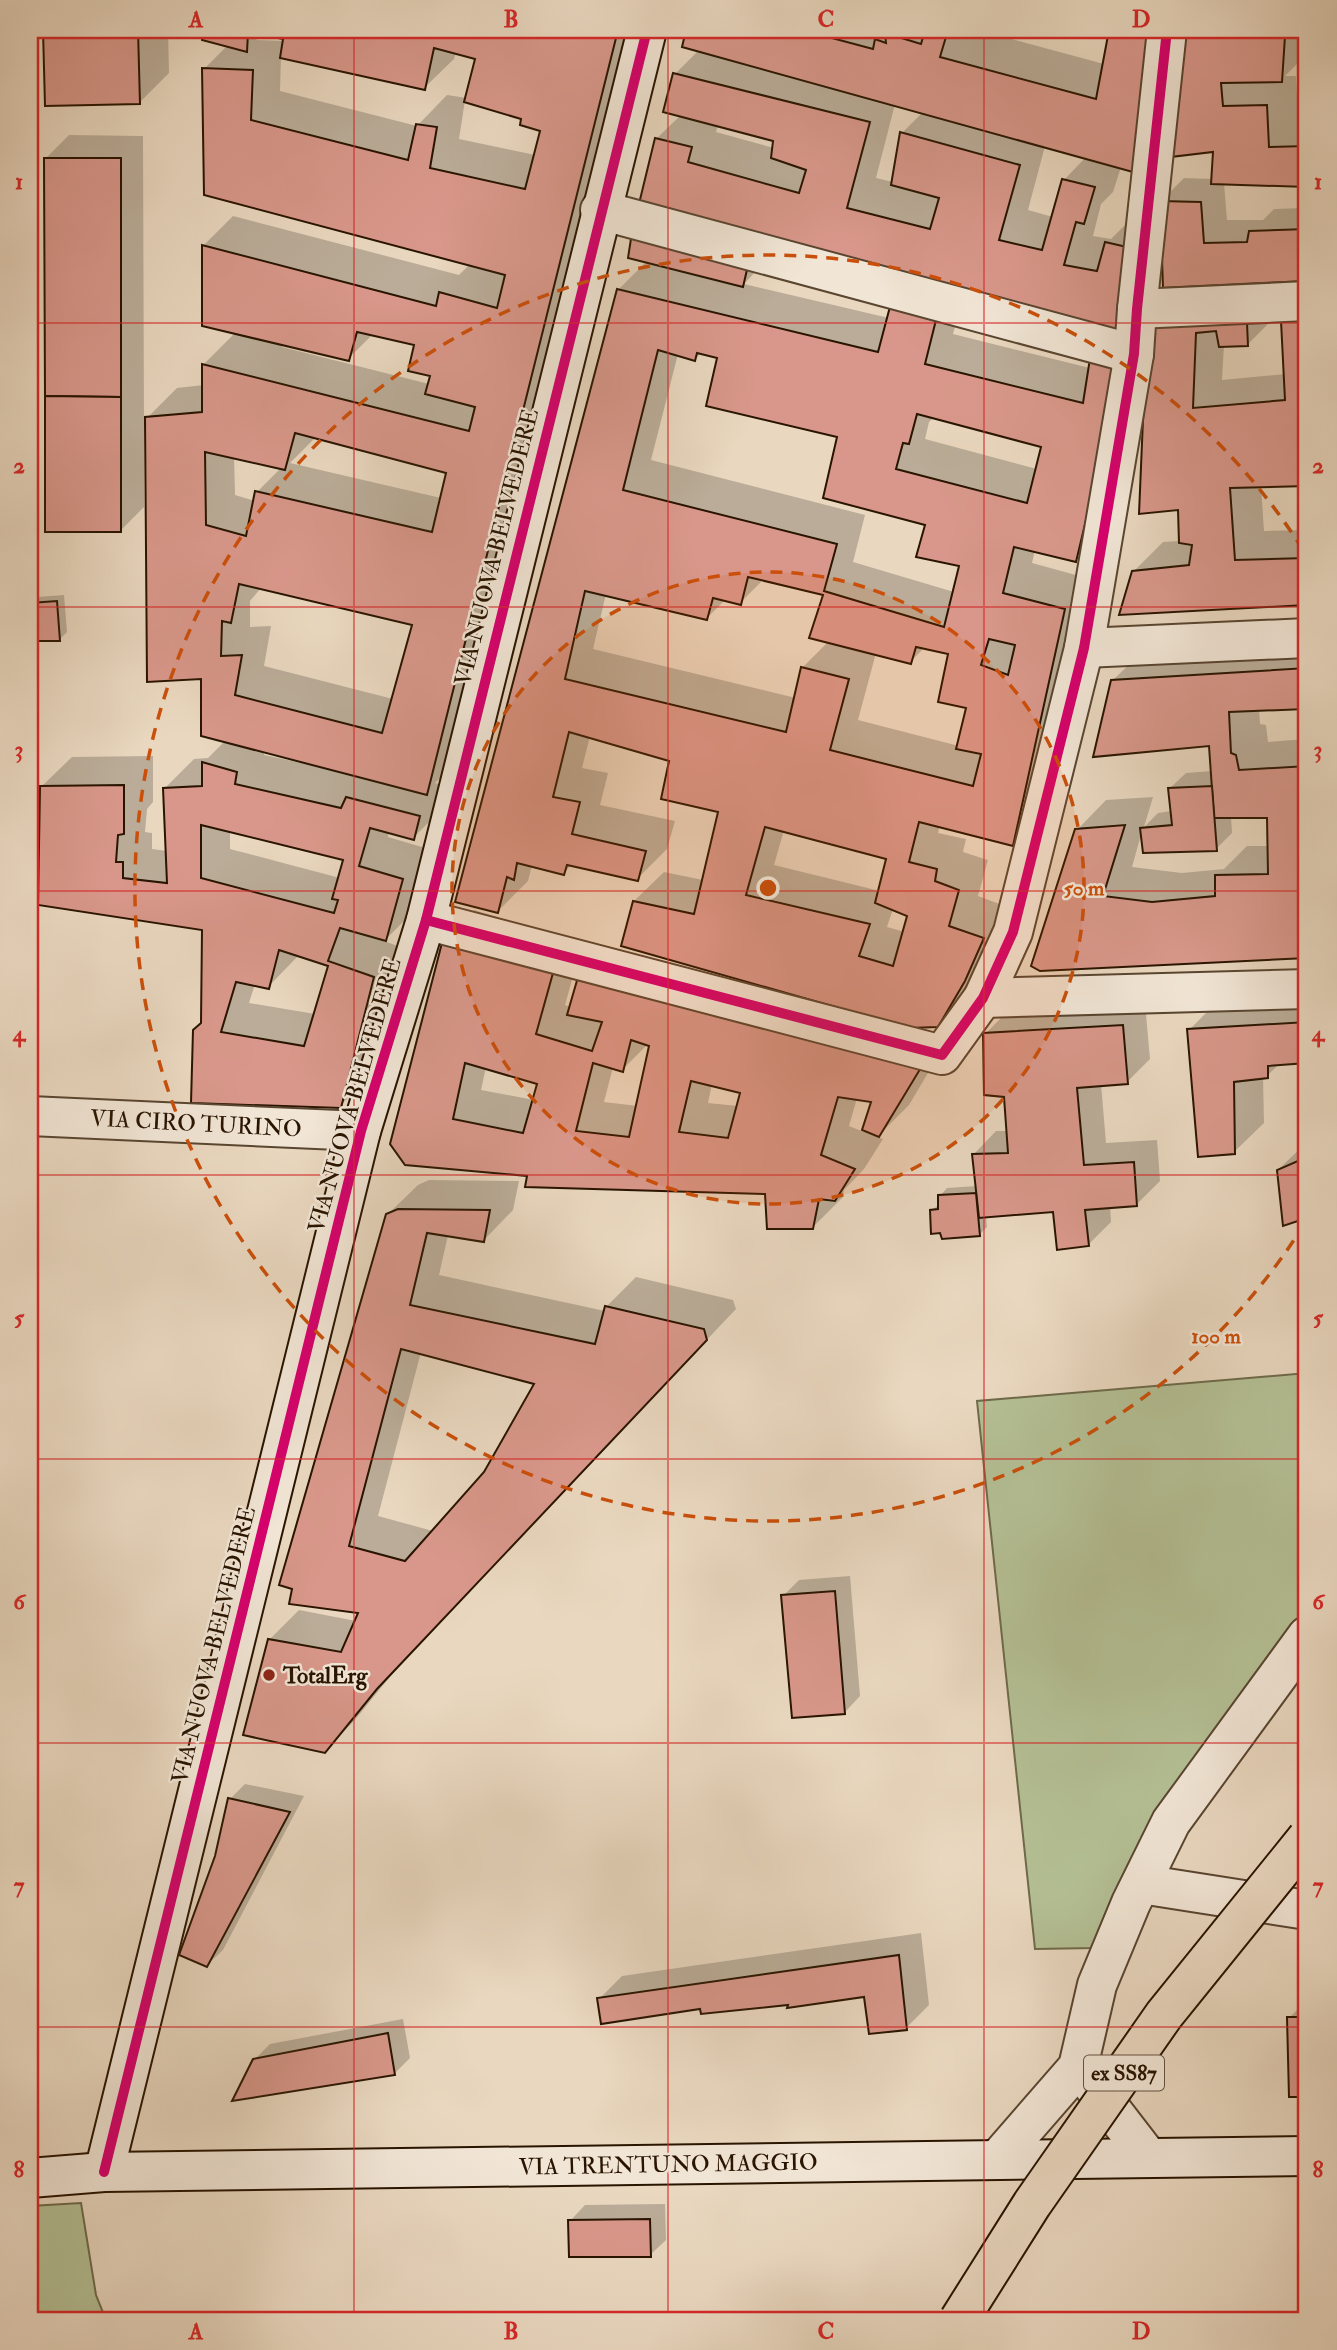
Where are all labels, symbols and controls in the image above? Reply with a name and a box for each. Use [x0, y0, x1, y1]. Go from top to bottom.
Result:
text: A [188, 5, 204, 34]
text: B [503, 5, 519, 34]
text: C [818, 5, 834, 34]
text: D [1132, 5, 1150, 34]
text: 1 [15, 167, 23, 196]
text: 1 [1314, 167, 1322, 196]
street label: VIA NUOVA BELVEDERE [448, 406, 545, 689]
text: 2 [13, 451, 25, 480]
text: 2 [1312, 451, 1324, 480]
text: 3 [15, 735, 23, 764]
text: 3 [1314, 735, 1322, 764]
text: 50 m [1064, 875, 1105, 902]
centre of rings [756, 876, 780, 900]
street label: VIA NUOVA BELVEDERE [301, 954, 408, 1236]
text: 4 [12, 1019, 27, 1048]
text: 4 [1311, 1019, 1326, 1048]
street label: VIA CIRO TURINO [89, 1103, 302, 1144]
text: 5 [14, 1303, 25, 1332]
text: 5 [1313, 1303, 1324, 1332]
text: 100 m [1191, 1323, 1242, 1350]
street label: VIA NUOVA BELVEDERE [165, 1504, 262, 1787]
text: 6 [13, 1587, 27, 1616]
text: 6 [1312, 1587, 1326, 1616]
place label: TotalErg [282, 1661, 369, 1691]
marker: TotalErg [261, 1667, 277, 1683]
text: 7 [14, 1871, 25, 1900]
text: 7 [1313, 1871, 1324, 1900]
road number: ex SS87 [1084, 2056, 1164, 2090]
street label: VIA TRENTUNO MAGGIO [518, 2147, 818, 2182]
text: 8 [14, 2155, 25, 2184]
text: 8 [1313, 2155, 1324, 2184]
text: A [188, 2317, 204, 2346]
text: B [503, 2317, 519, 2346]
text: C [818, 2317, 834, 2346]
text: D [1132, 2317, 1150, 2346]

